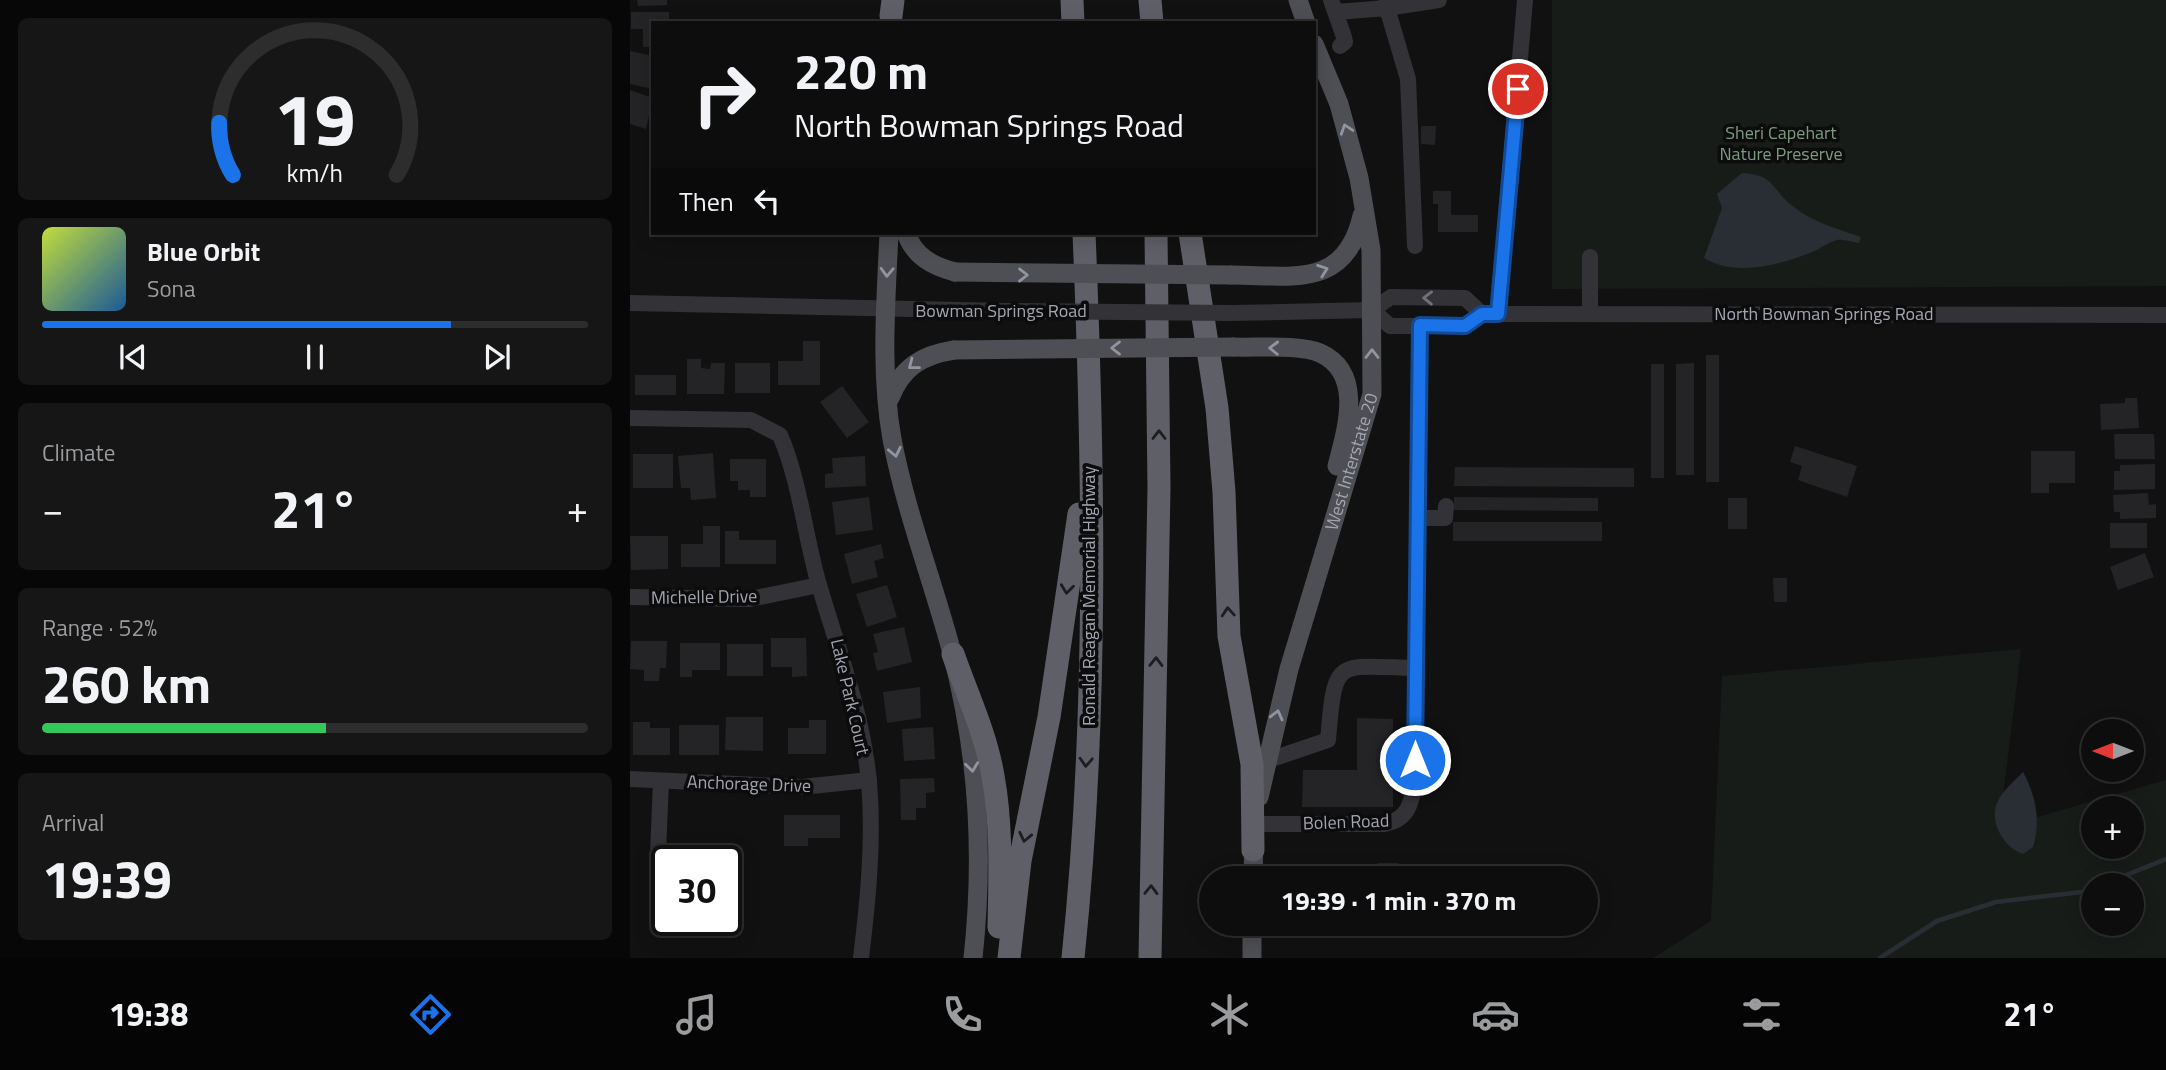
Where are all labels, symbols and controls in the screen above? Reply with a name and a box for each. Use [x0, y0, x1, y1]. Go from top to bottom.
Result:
text: 220 m [794, 33, 928, 108]
icon: right [679, 49, 770, 140]
pin [1488, 59, 1548, 119]
text: 19 [274, 63, 356, 173]
icon: arrive [1499, 70, 1537, 108]
text: North Bowman Springs Road [794, 101, 1184, 149]
park label: Sheri Capehart Nature Preserve [1719, 119, 1843, 167]
one-way arrow [1340, 123, 1355, 135]
text: km/h [287, 154, 343, 192]
text: Then [679, 182, 734, 221]
icon: left [748, 182, 786, 220]
text: Blue Orbit [147, 232, 260, 271]
one-way arrow [1316, 264, 1329, 278]
one-way arrow [880, 266, 895, 277]
one-way arrow [1018, 267, 1029, 283]
text: Sona [147, 271, 195, 306]
one-way arrow [1422, 290, 1433, 305]
street label: Bowman Springs Road [915, 297, 1087, 324]
street label: North Bowman Springs Road [1714, 300, 1934, 327]
icon: previous [114, 338, 152, 376]
icon: pause [296, 338, 334, 376]
icon: next [478, 338, 516, 376]
one-way arrow [1110, 340, 1121, 356]
one-way arrow [1269, 341, 1280, 356]
one-way arrow [1364, 348, 1380, 359]
one-way arrow [909, 357, 921, 370]
street label: West Interstate 20 [1318, 390, 1385, 534]
one-way arrow [1151, 429, 1167, 440]
text: Climate [42, 435, 115, 470]
one-way arrow [887, 446, 902, 458]
street label: Ronald Reagan Memorial Highway [1075, 466, 1102, 726]
text: 21° [271, 469, 359, 548]
text: − [42, 480, 63, 538]
text: + [567, 480, 588, 538]
street label: Michelle Drive [651, 582, 757, 611]
one-way arrow [1060, 583, 1075, 595]
one-way arrow [1221, 606, 1236, 617]
text: Range · 52% [42, 610, 157, 645]
street label: Lake Park Court [824, 636, 877, 758]
text: 260 km [42, 644, 211, 723]
one-way arrow [1148, 657, 1164, 667]
one-way arrow [1269, 709, 1283, 721]
north arrow [2081, 719, 2144, 782]
map controls [2081, 719, 2144, 936]
position arrow [1378, 723, 1452, 797]
one-way arrow [1079, 757, 1094, 768]
one-way arrow [964, 761, 979, 773]
street label: Anchorage Drive [686, 768, 812, 799]
button: + [2081, 796, 2144, 859]
text: Arrival [42, 805, 104, 840]
street label: Bolen Road [1302, 807, 1390, 837]
one-way arrow [1018, 831, 1033, 843]
text: 19:39 [42, 839, 172, 918]
speed limit sign: 30 [651, 845, 742, 936]
button: − [2081, 873, 2144, 936]
text: 19:39 · 1 min · 370 m [1281, 881, 1516, 920]
one-way arrow [1144, 884, 1159, 895]
text: 19:38 [109, 990, 189, 1038]
icon: directions [406, 990, 455, 1039]
icon: music [672, 990, 721, 1039]
icon: phone [938, 990, 987, 1039]
icon: climate [1205, 990, 1254, 1039]
icon: car [1471, 990, 1520, 1039]
icon: filters [1737, 990, 1786, 1039]
text: 21° [2003, 990, 2057, 1038]

